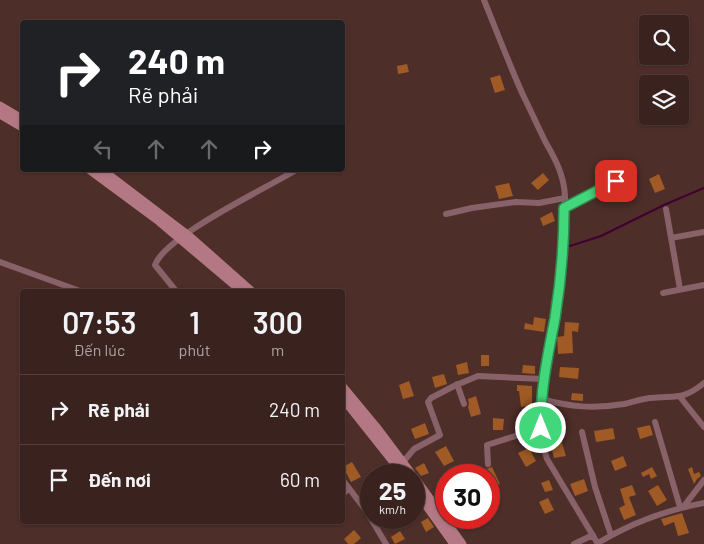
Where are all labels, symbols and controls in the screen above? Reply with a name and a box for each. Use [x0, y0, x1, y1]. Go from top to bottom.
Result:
map controls [639, 15, 689, 125]
button: search [639, 15, 689, 65]
text: 240 m [128, 39, 225, 81]
icon: right [45, 40, 110, 105]
button: layers [639, 75, 689, 125]
text: Rẽ phải [128, 81, 198, 107]
icon: left [89, 135, 117, 163]
icon: ahead [142, 135, 170, 163]
icon: ahead [195, 135, 223, 163]
icon: right [248, 135, 276, 163]
pin [595, 160, 637, 202]
icon: arrive [602, 167, 630, 195]
text: 07:53 [62, 304, 136, 340]
text: 1 [189, 304, 200, 340]
text: 300 [253, 304, 303, 340]
text: Đến lúc [73, 340, 125, 359]
text: phút [179, 340, 211, 359]
text: m [271, 340, 284, 359]
icon: right [45, 396, 73, 424]
text: Rẽ phải [88, 398, 150, 421]
text: 240 m [269, 398, 320, 421]
position arrow [514, 401, 566, 453]
speed limit sign: 30 [435, 464, 500, 529]
icon: arrive [45, 466, 73, 494]
text: Đến nơi [88, 468, 151, 491]
text: 60 m [280, 468, 320, 491]
text: 25 [379, 475, 406, 505]
text: km/h [379, 502, 406, 516]

